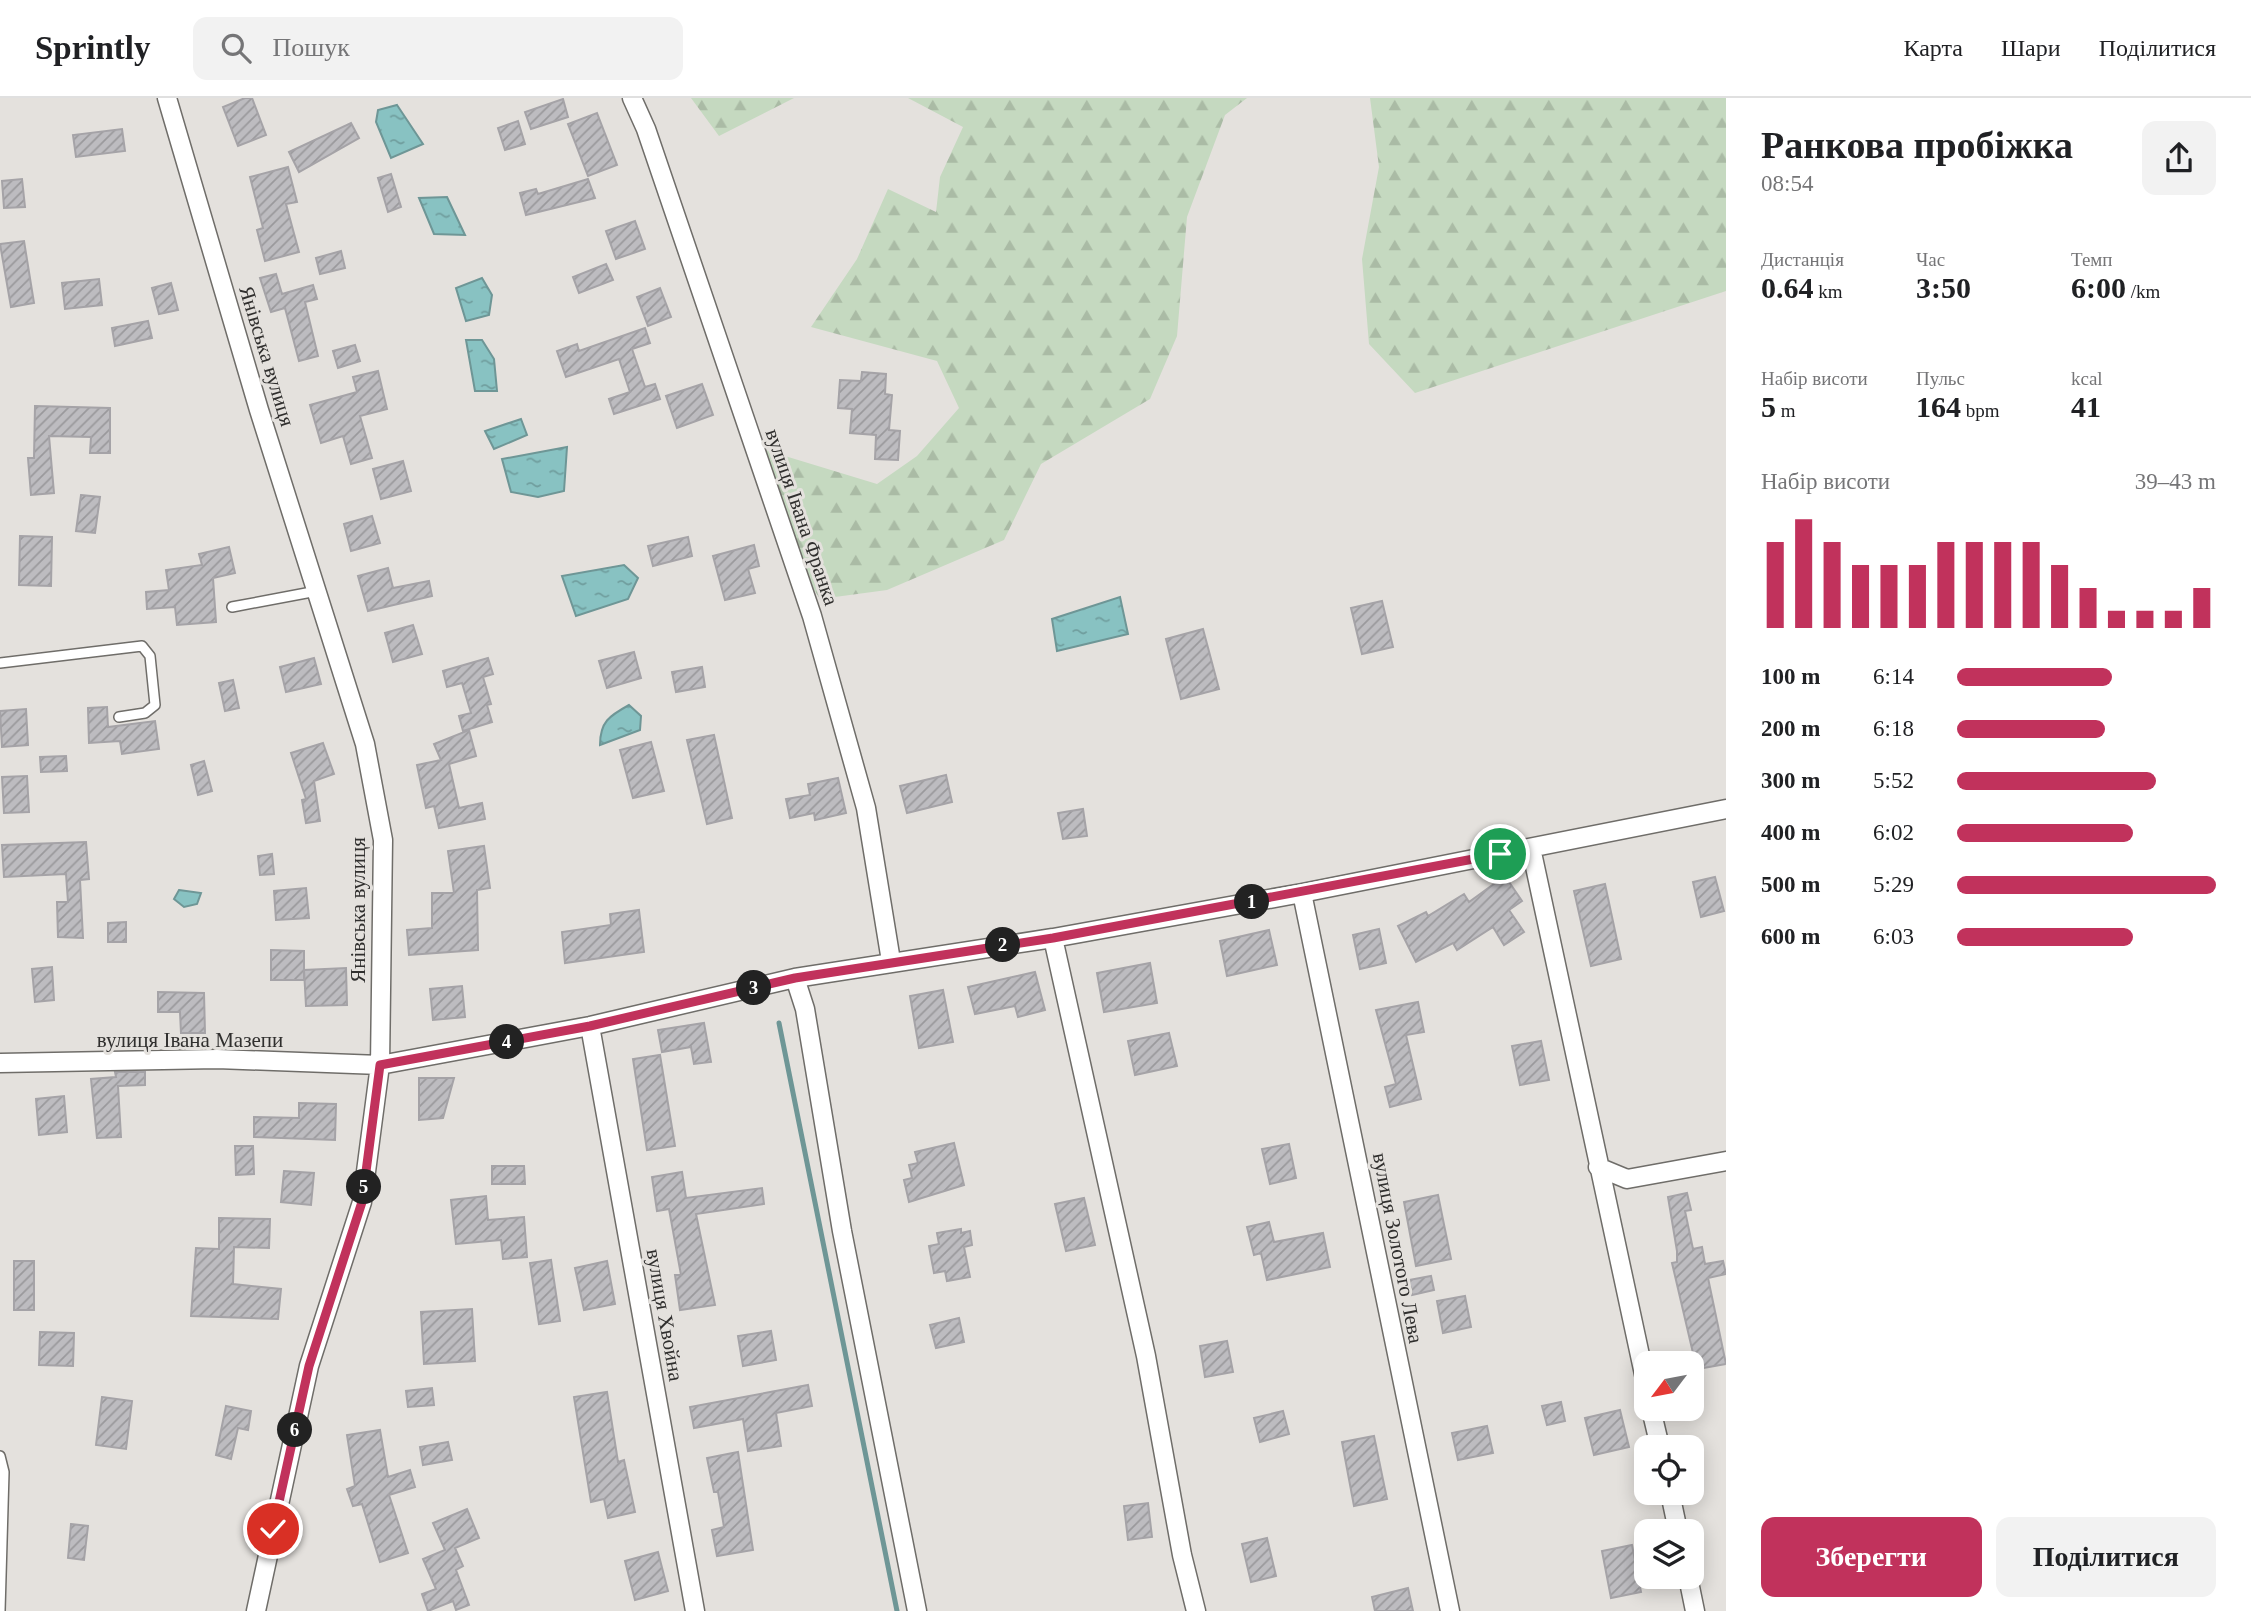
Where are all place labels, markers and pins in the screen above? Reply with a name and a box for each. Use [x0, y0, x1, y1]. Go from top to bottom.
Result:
pin [1470, 824, 1530, 884]
pin: 1 [1234, 884, 1270, 920]
pin: 2 [986, 928, 1020, 962]
pin: 3 [736, 970, 772, 1006]
pin: 4 [490, 1024, 524, 1060]
pin: 5 [346, 1170, 382, 1204]
pin: 6 [278, 1412, 312, 1448]
pin [243, 1499, 303, 1559]

